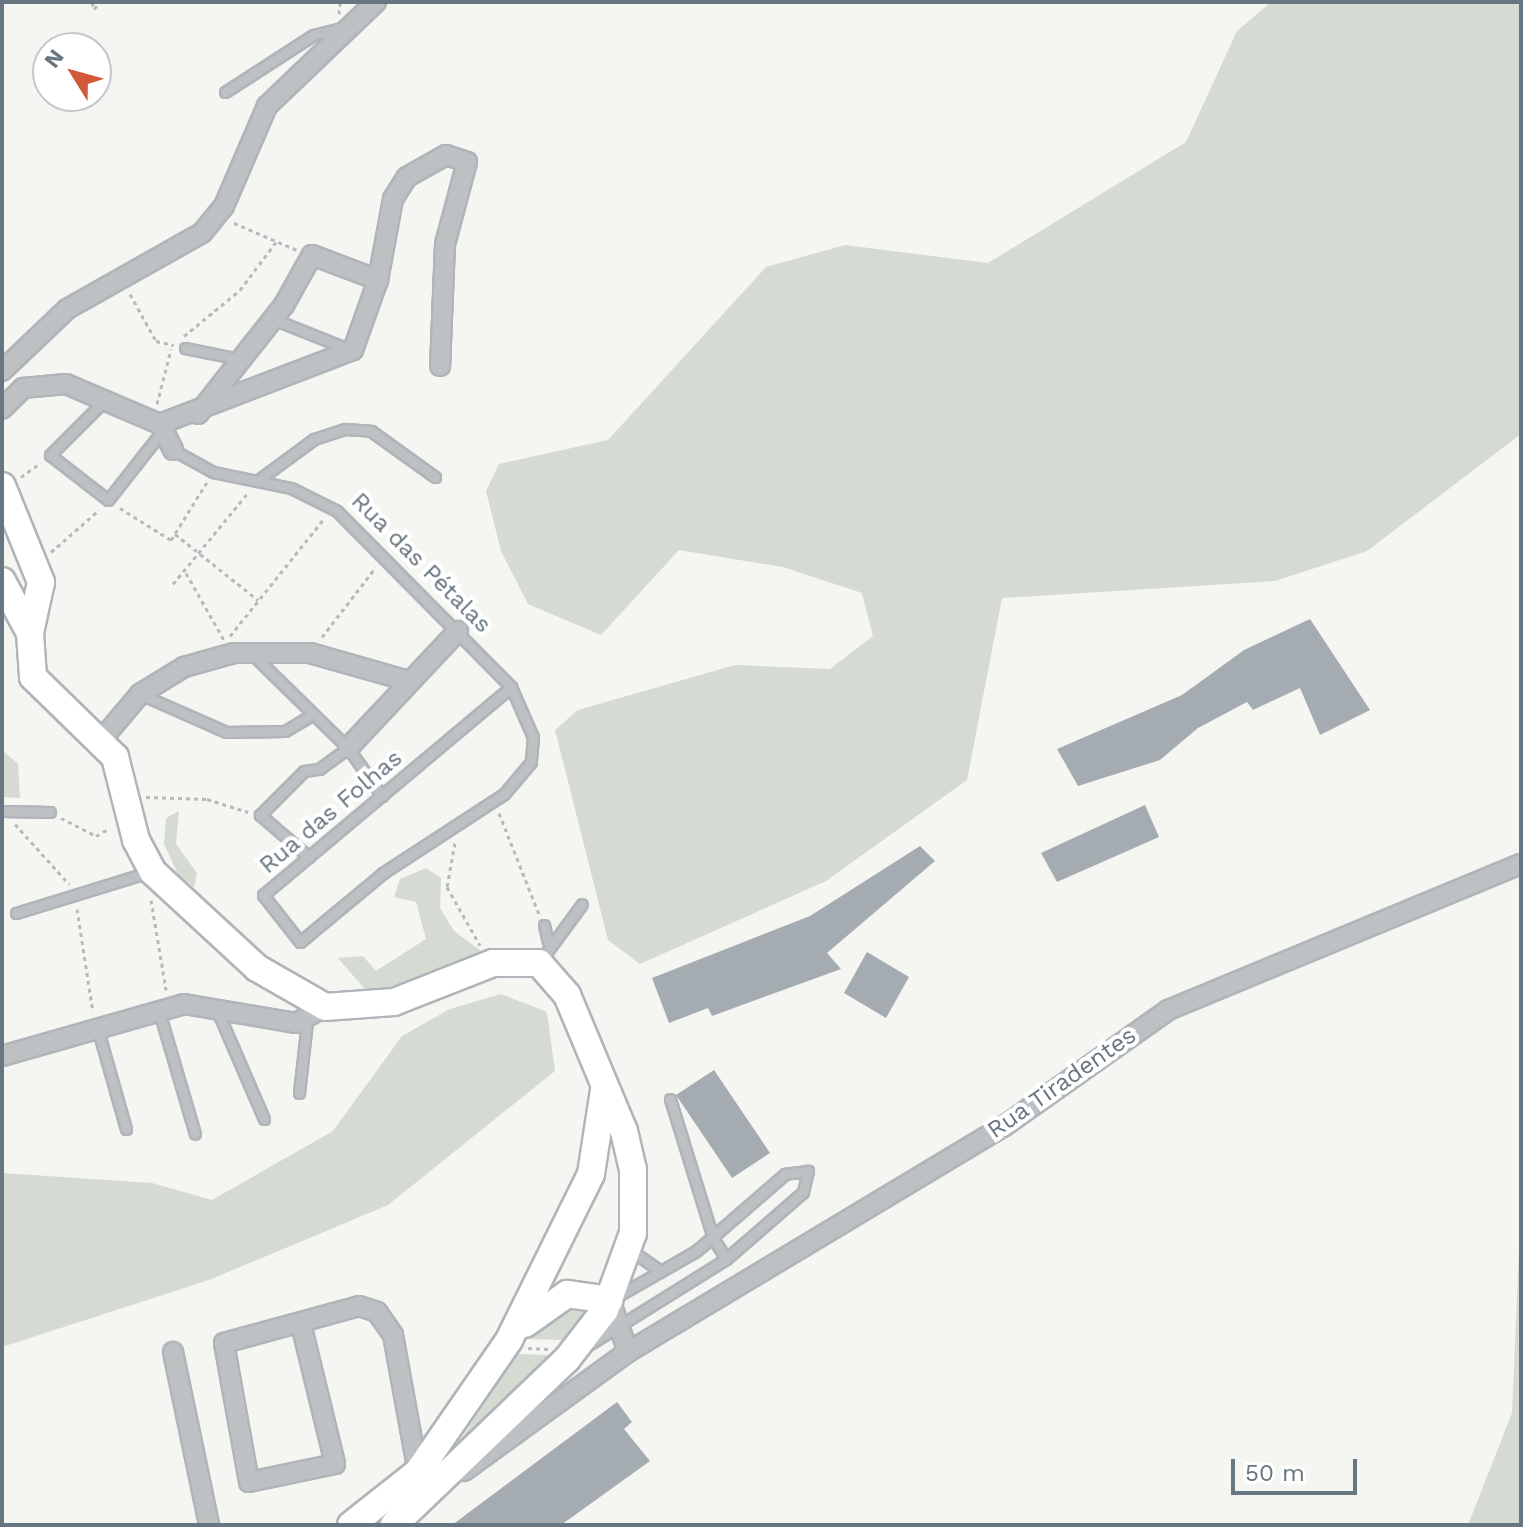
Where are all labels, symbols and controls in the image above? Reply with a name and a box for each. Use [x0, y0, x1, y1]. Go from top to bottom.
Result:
north arrow [32, 32, 112, 112]
text: N [39, 44, 69, 72]
street label: Rua das Pétalas [345, 487, 497, 639]
street label: Rua das Folhas [254, 744, 408, 880]
street label: Rua Tiradentes [982, 1021, 1142, 1145]
scale bar [1235, 1443, 1361, 1493]
text: 50 m [1245, 1459, 1305, 1487]

